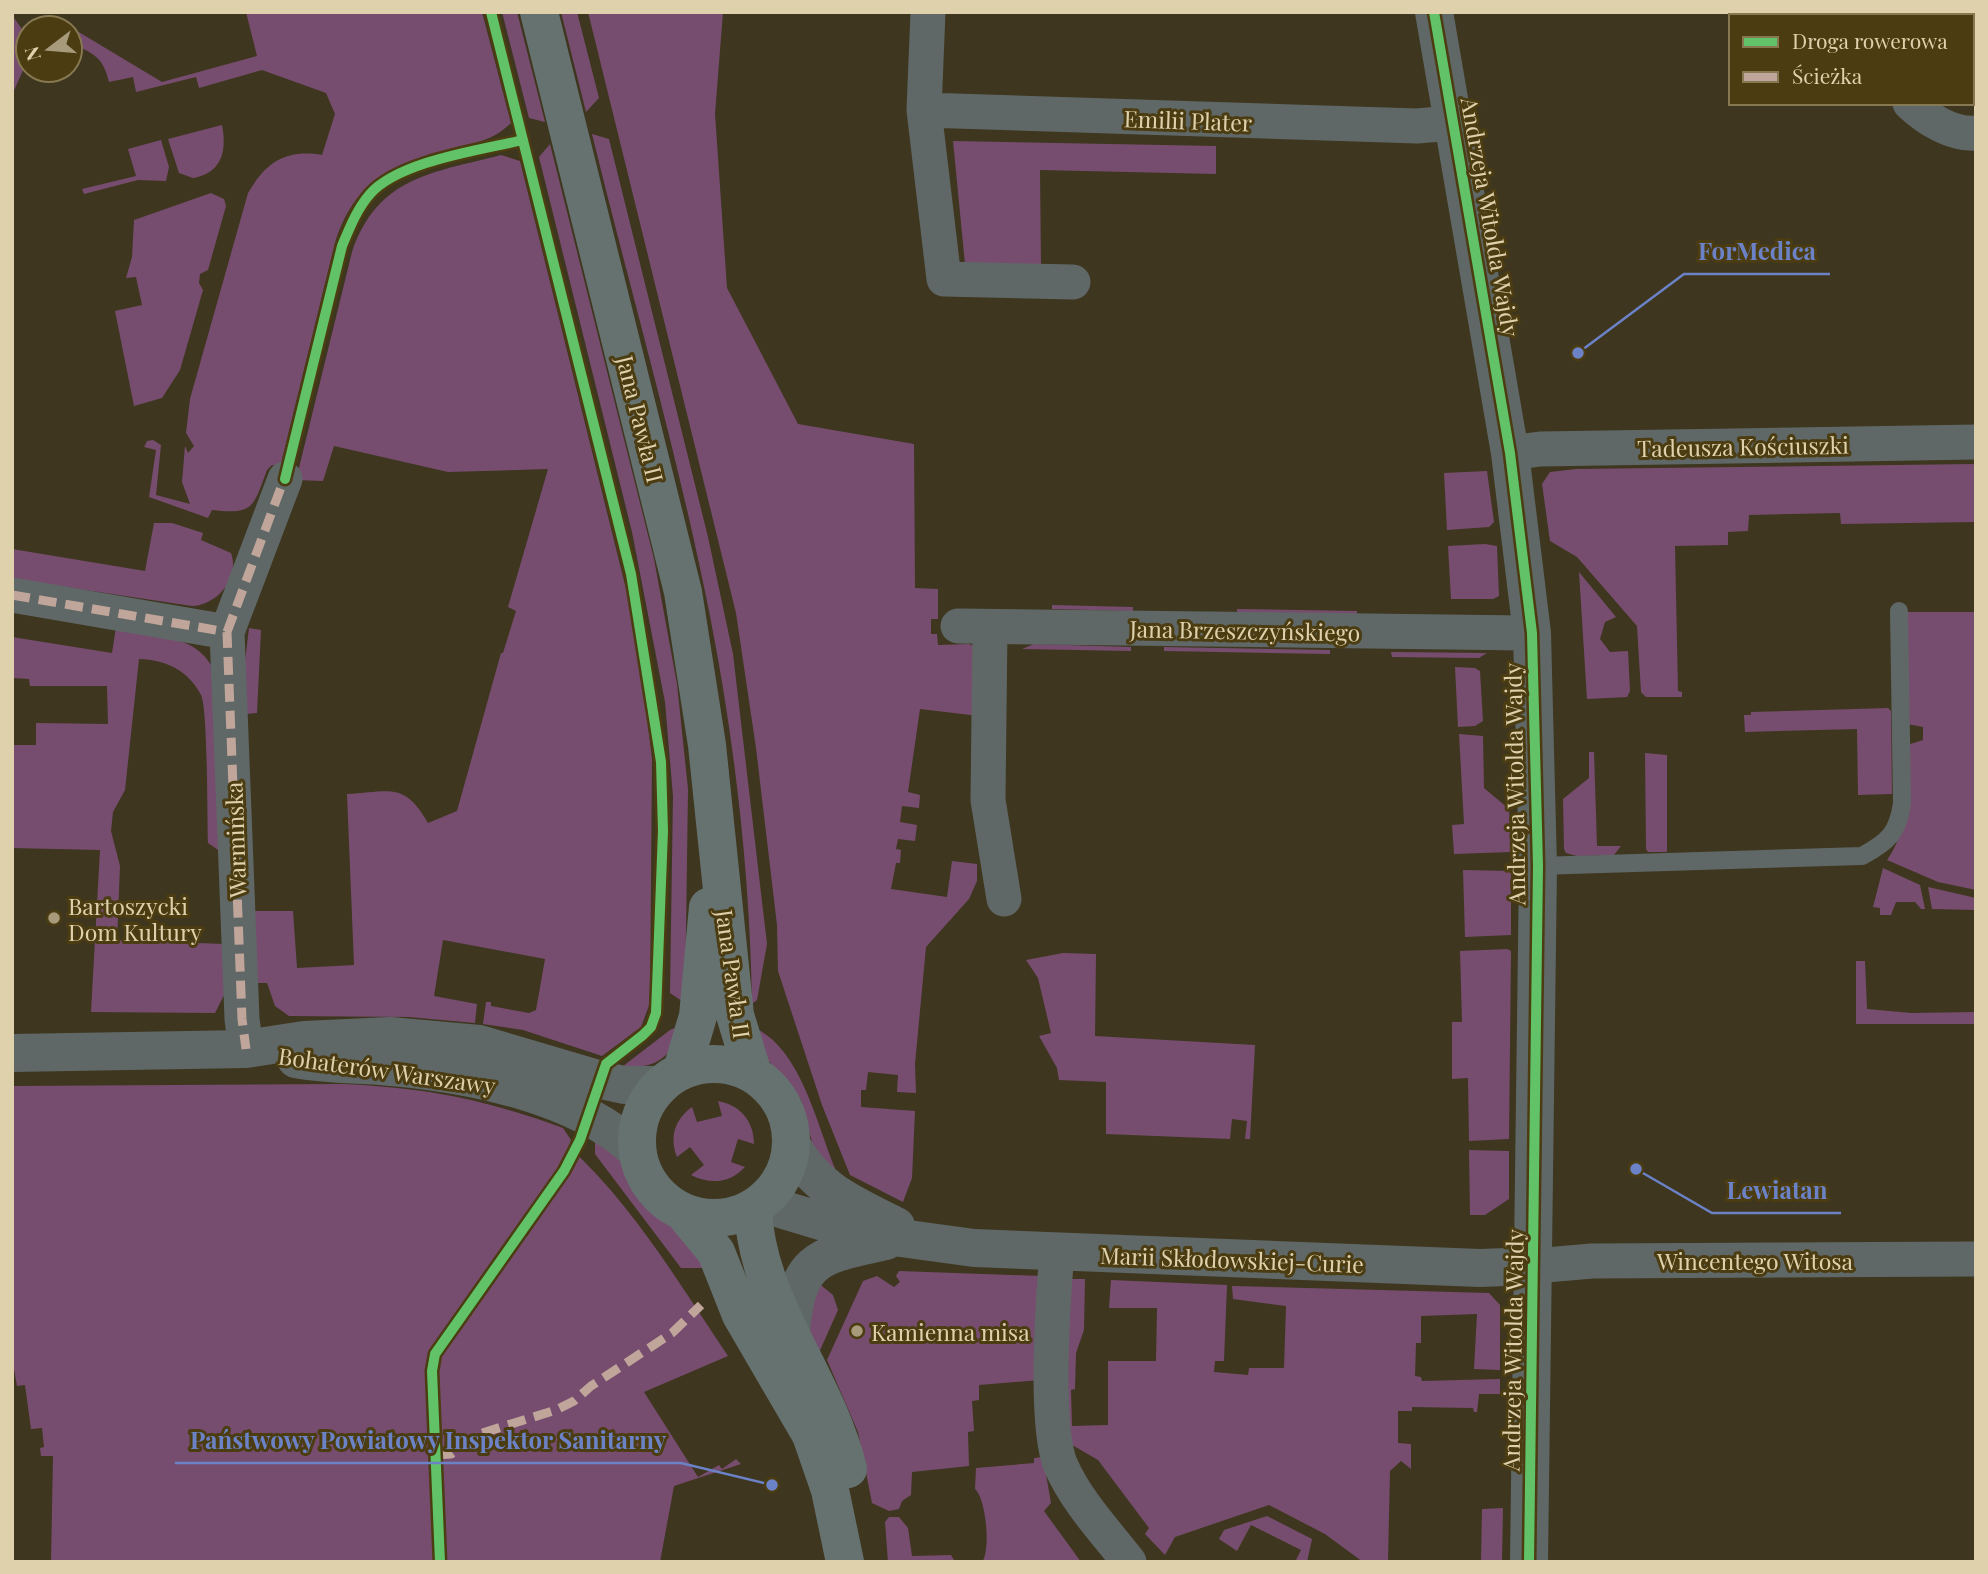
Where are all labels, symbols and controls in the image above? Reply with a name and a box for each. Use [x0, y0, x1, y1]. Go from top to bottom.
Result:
north arrow [14, 14, 84, 84]
legend [1729, 14, 1974, 105]
text: Droga rowerowa [1792, 26, 1948, 54]
text: N [17, 44, 46, 64]
text: Ścieżka [1792, 61, 1863, 89]
street label: Andrzeja Witolda Wajdy [1455, 94, 1527, 339]
street label: Emilii Plater [1123, 102, 1253, 138]
callout: ForMedica [1684, 229, 1830, 274]
text: ForMedica [1698, 234, 1817, 266]
street label: Jana Pawła II [610, 351, 672, 486]
street label: Tadeusza Kościuszki [1637, 429, 1849, 463]
street label: Jana Brzeszczyńskiego [1128, 612, 1361, 648]
street label: Andrzeja Witolda Wajdy [1496, 662, 1532, 906]
street label: Warmińska [217, 781, 253, 900]
place label: Bartoszycki Dom Kultury [68, 890, 202, 947]
street label: Jana Pawła II [709, 907, 758, 1040]
marker: Bartoszycki Dom Kultury [46, 910, 62, 926]
street label: Bohaterów Warszawy [276, 1039, 498, 1101]
callout: Lewiatan [1712, 1168, 1841, 1213]
text: Lewiatan [1726, 1173, 1828, 1205]
street label: Andrzeja Witolda Wajdy [1494, 1228, 1530, 1472]
street label: Marii Skłodowskiej-Curie [1099, 1239, 1365, 1279]
street label: Wincentego Witosa [1656, 1245, 1854, 1276]
place label: Kamienna misa [871, 1316, 1030, 1347]
marker: Kamienna misa [849, 1323, 865, 1339]
callout: Państwowy Powiatowy Inspektor Sanitarny [175, 1418, 681, 1463]
text: Państwowy Powiatowy Inspektor Sanitarny [190, 1423, 667, 1455]

